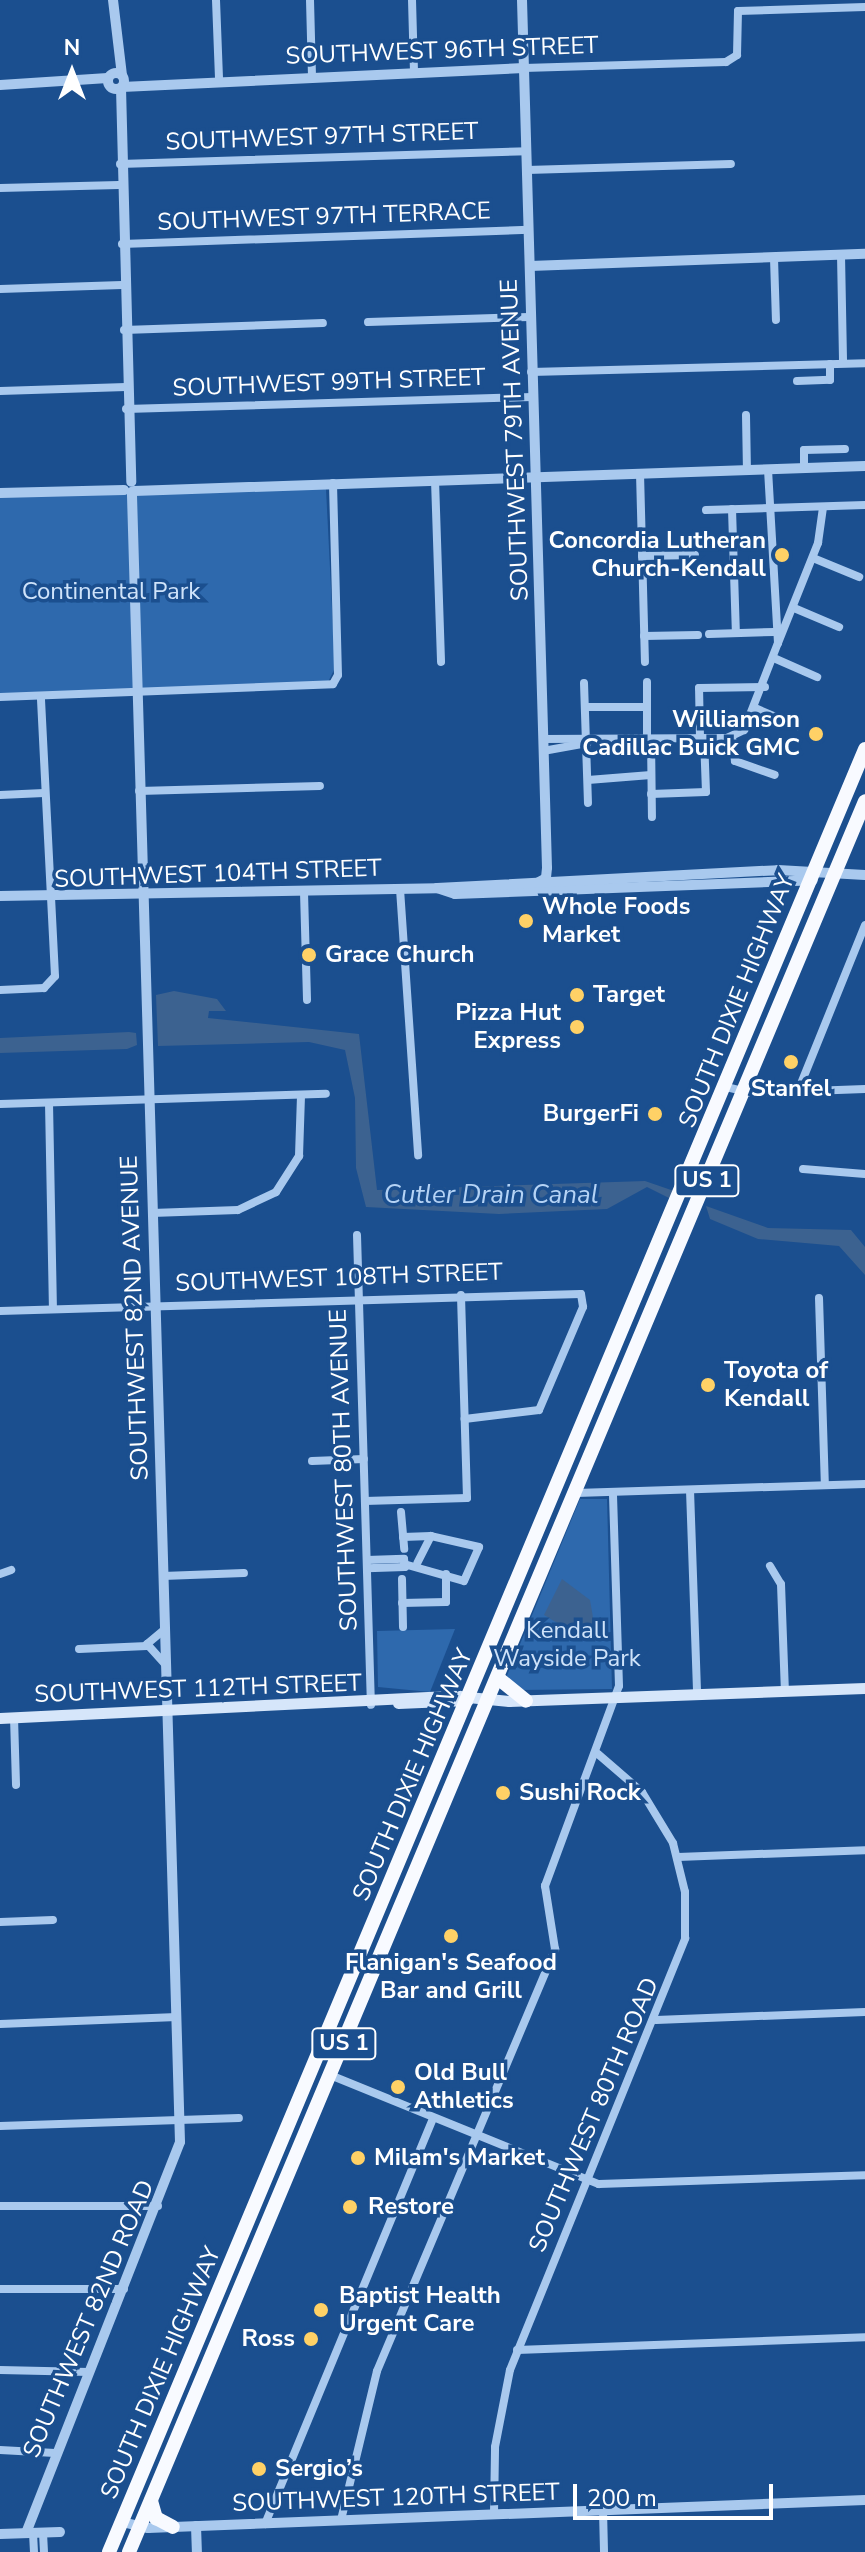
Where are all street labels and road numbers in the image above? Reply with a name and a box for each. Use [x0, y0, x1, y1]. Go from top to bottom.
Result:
street label: SOUTHWEST 96TH STREET [285, 31, 599, 71]
street label: SOUTHWEST 97TH STREET [165, 117, 479, 157]
street label: SOUTHWEST 97TH TERRACE [157, 197, 491, 237]
street label: SOUTHWEST 79TH AVENUE [495, 279, 535, 601]
street label: SOUTHWEST 99TH STREET [172, 363, 486, 403]
street label: SOUTHWEST 104TH STREET [54, 854, 382, 894]
street label: SOUTH DIXIE HIGHWAY [673, 870, 801, 1132]
street label: SOUTHWEST 82ND AVENUE [115, 1155, 155, 1481]
road number: US 1 [673, 1163, 741, 1199]
street label: SOUTHWEST 108TH STREET [175, 1258, 503, 1298]
street label: SOUTHWEST 80TH AVENUE [324, 1309, 364, 1631]
street label: SOUTH DIXIE HIGHWAY [347, 1645, 479, 1905]
street label: SOUTHWEST 112TH STREET [34, 1669, 362, 1709]
street label: SOUTHWEST 80TH ROAD [523, 1973, 665, 2257]
road number: US 1 [310, 2026, 378, 2062]
street label: SOUTHWEST 82ND ROAD [17, 2176, 161, 2462]
street label: SOUTH DIXIE HIGHWAY [95, 2243, 227, 2503]
street label: SOUTHWEST 120TH STREET [232, 2478, 560, 2518]

